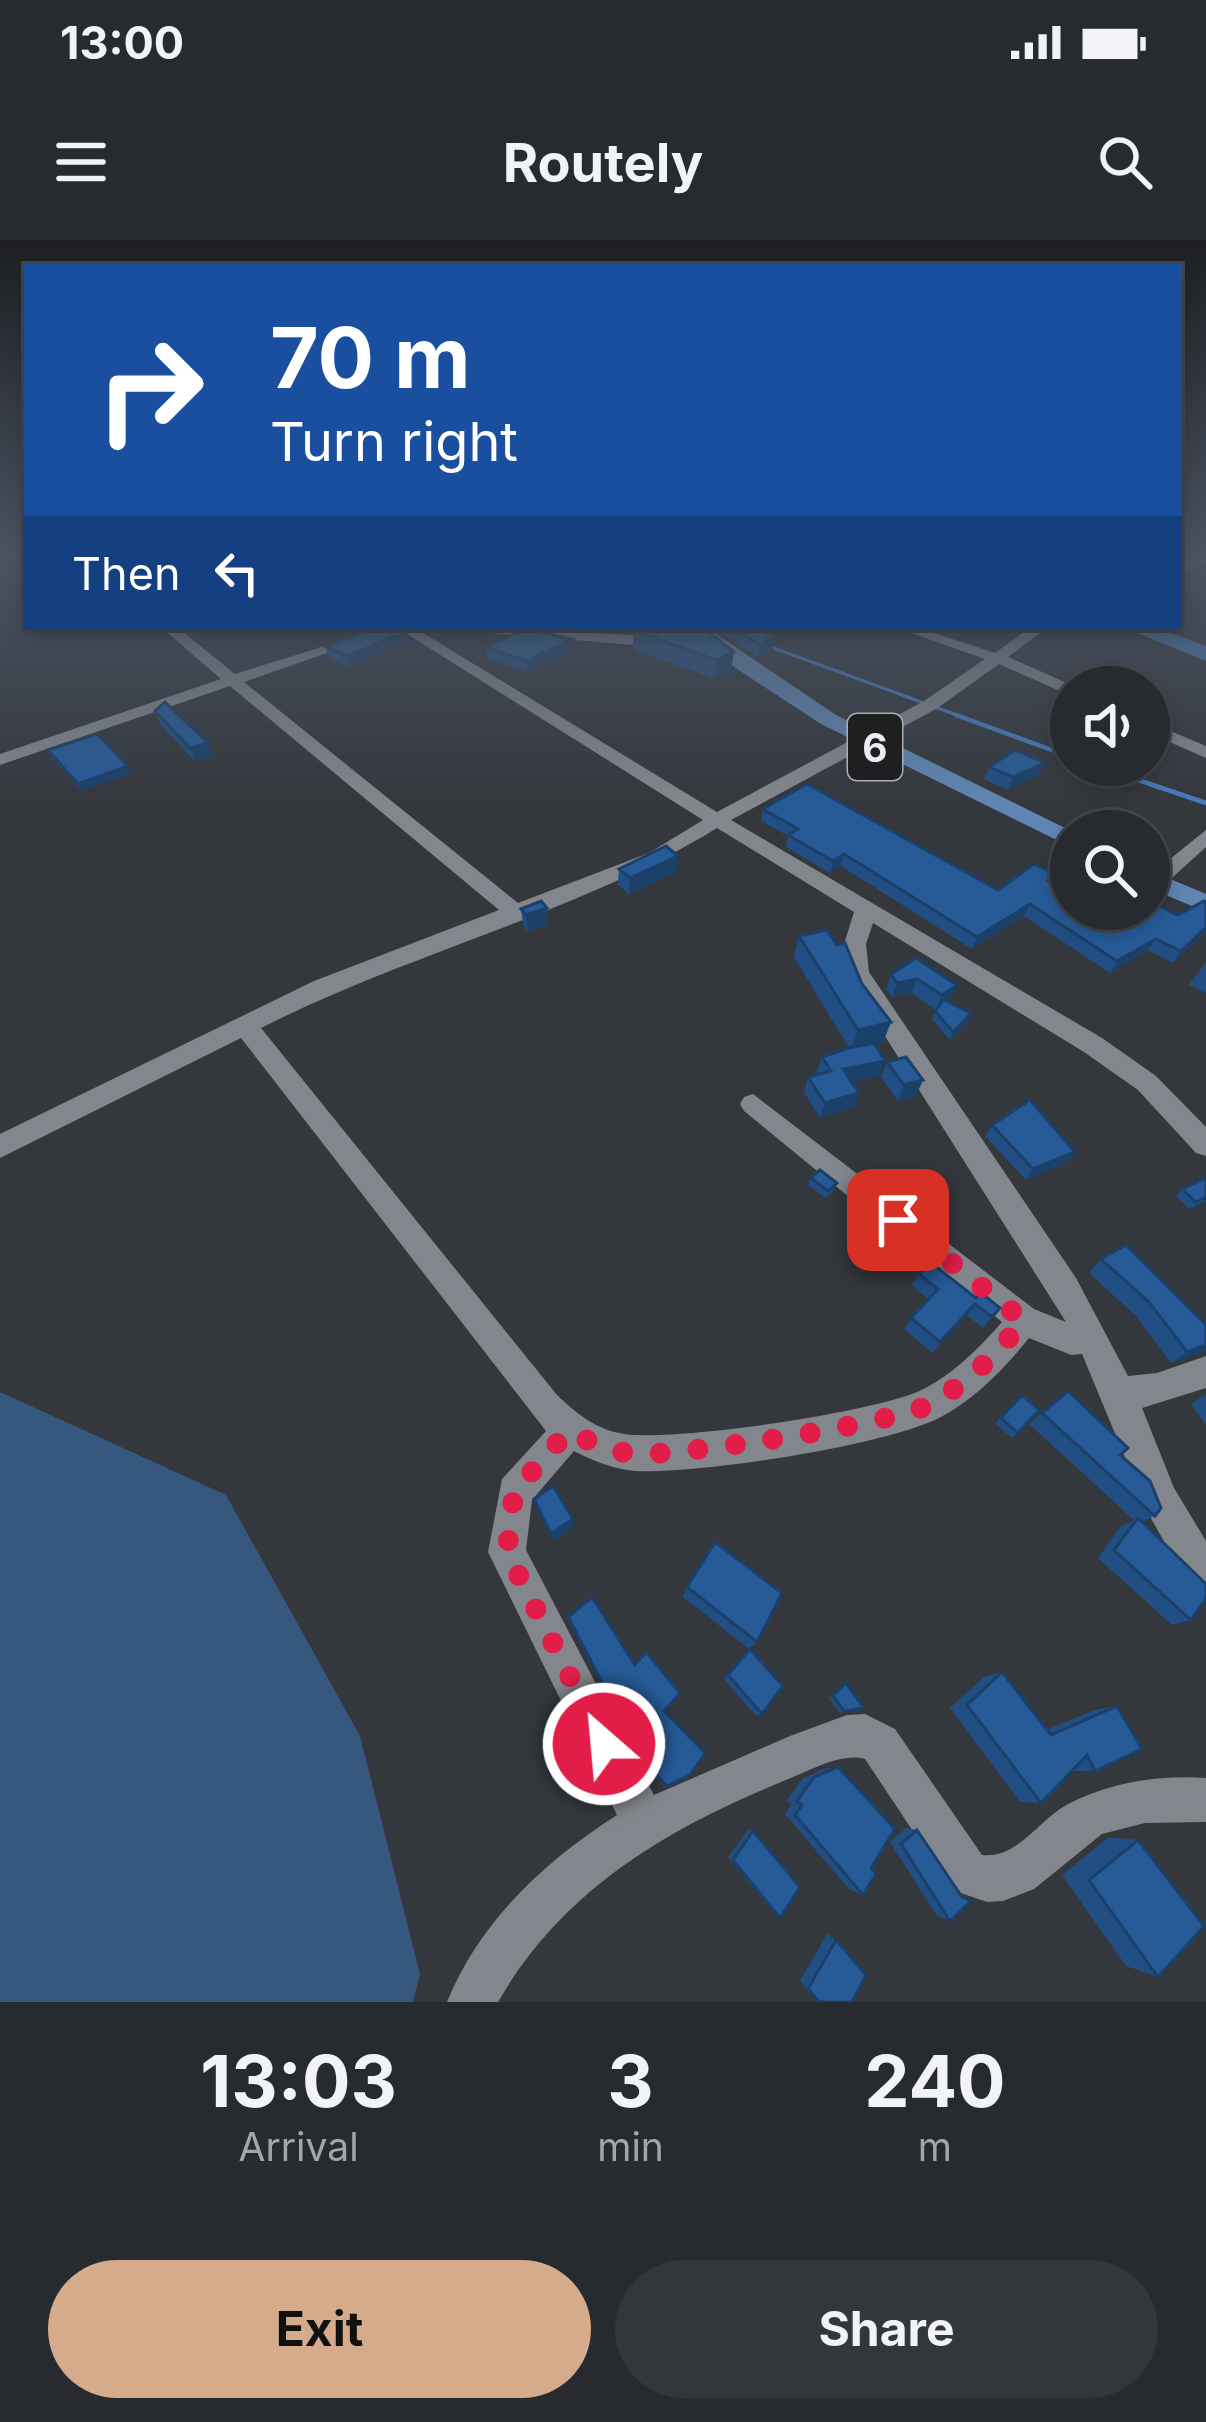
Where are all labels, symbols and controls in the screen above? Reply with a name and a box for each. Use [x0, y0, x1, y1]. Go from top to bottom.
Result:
text: 13:00 [60, 15, 184, 70]
icon: menu [48, 129, 114, 195]
icon: search [1092, 129, 1158, 195]
text: Routely [503, 130, 703, 195]
text: 70 m [270, 307, 471, 408]
icon: right [72, 312, 228, 468]
text: Turn right [270, 409, 518, 474]
icon: left [204, 540, 270, 606]
text: Then [72, 546, 180, 601]
map controls [1050, 666, 1170, 930]
button: sound [1050, 666, 1170, 786]
road number: 6 [848, 714, 902, 780]
button: search [1050, 810, 1170, 930]
pin [847, 1169, 949, 1271]
icon: arrive [865, 1187, 931, 1253]
position arrow [541, 1681, 667, 1807]
text: 13:03 [200, 2037, 397, 2124]
text: 3 [607, 2037, 654, 2124]
text: 240 [864, 2037, 1006, 2124]
text: Arrival [239, 2123, 359, 2170]
text: min [597, 2123, 664, 2170]
text: m [918, 2123, 952, 2170]
button: Exit [48, 2260, 591, 2398]
button: Share [615, 2260, 1158, 2398]

